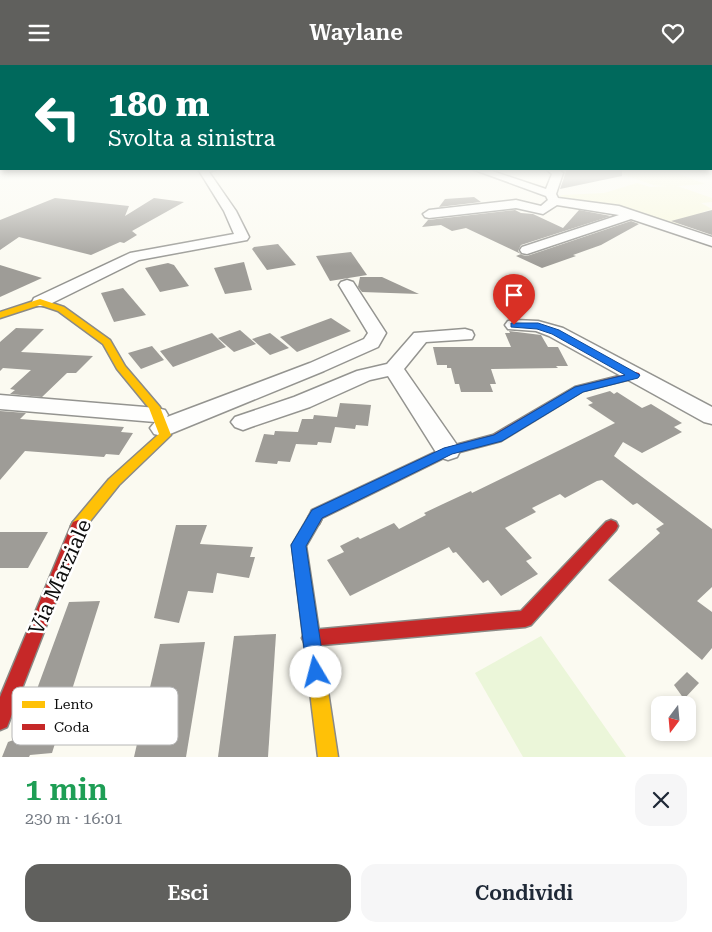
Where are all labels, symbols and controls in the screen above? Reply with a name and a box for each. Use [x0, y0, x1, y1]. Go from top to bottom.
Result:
icon: menu [25, 19, 53, 47]
icon: heart [659, 19, 687, 47]
text: Waylane [309, 20, 403, 45]
text: 180 m [108, 84, 209, 125]
icon: left [25, 85, 90, 150]
text: Svolta a sinistra [108, 126, 275, 151]
pin [493, 274, 535, 325]
icon: arrive [500, 281, 528, 309]
street label: Via Marziale [24, 516, 96, 638]
position arrow [289, 645, 341, 697]
legend [12, 687, 178, 745]
text: Lento [54, 696, 93, 712]
north arrow [651, 696, 696, 741]
map controls [651, 696, 696, 741]
text: Coda [54, 719, 90, 735]
text: 1 min [25, 772, 108, 807]
button: close [635, 774, 687, 826]
text: 230 m · 16:01 [25, 809, 123, 828]
button: Esci [25, 864, 351, 922]
button: Condividi [361, 864, 687, 922]

